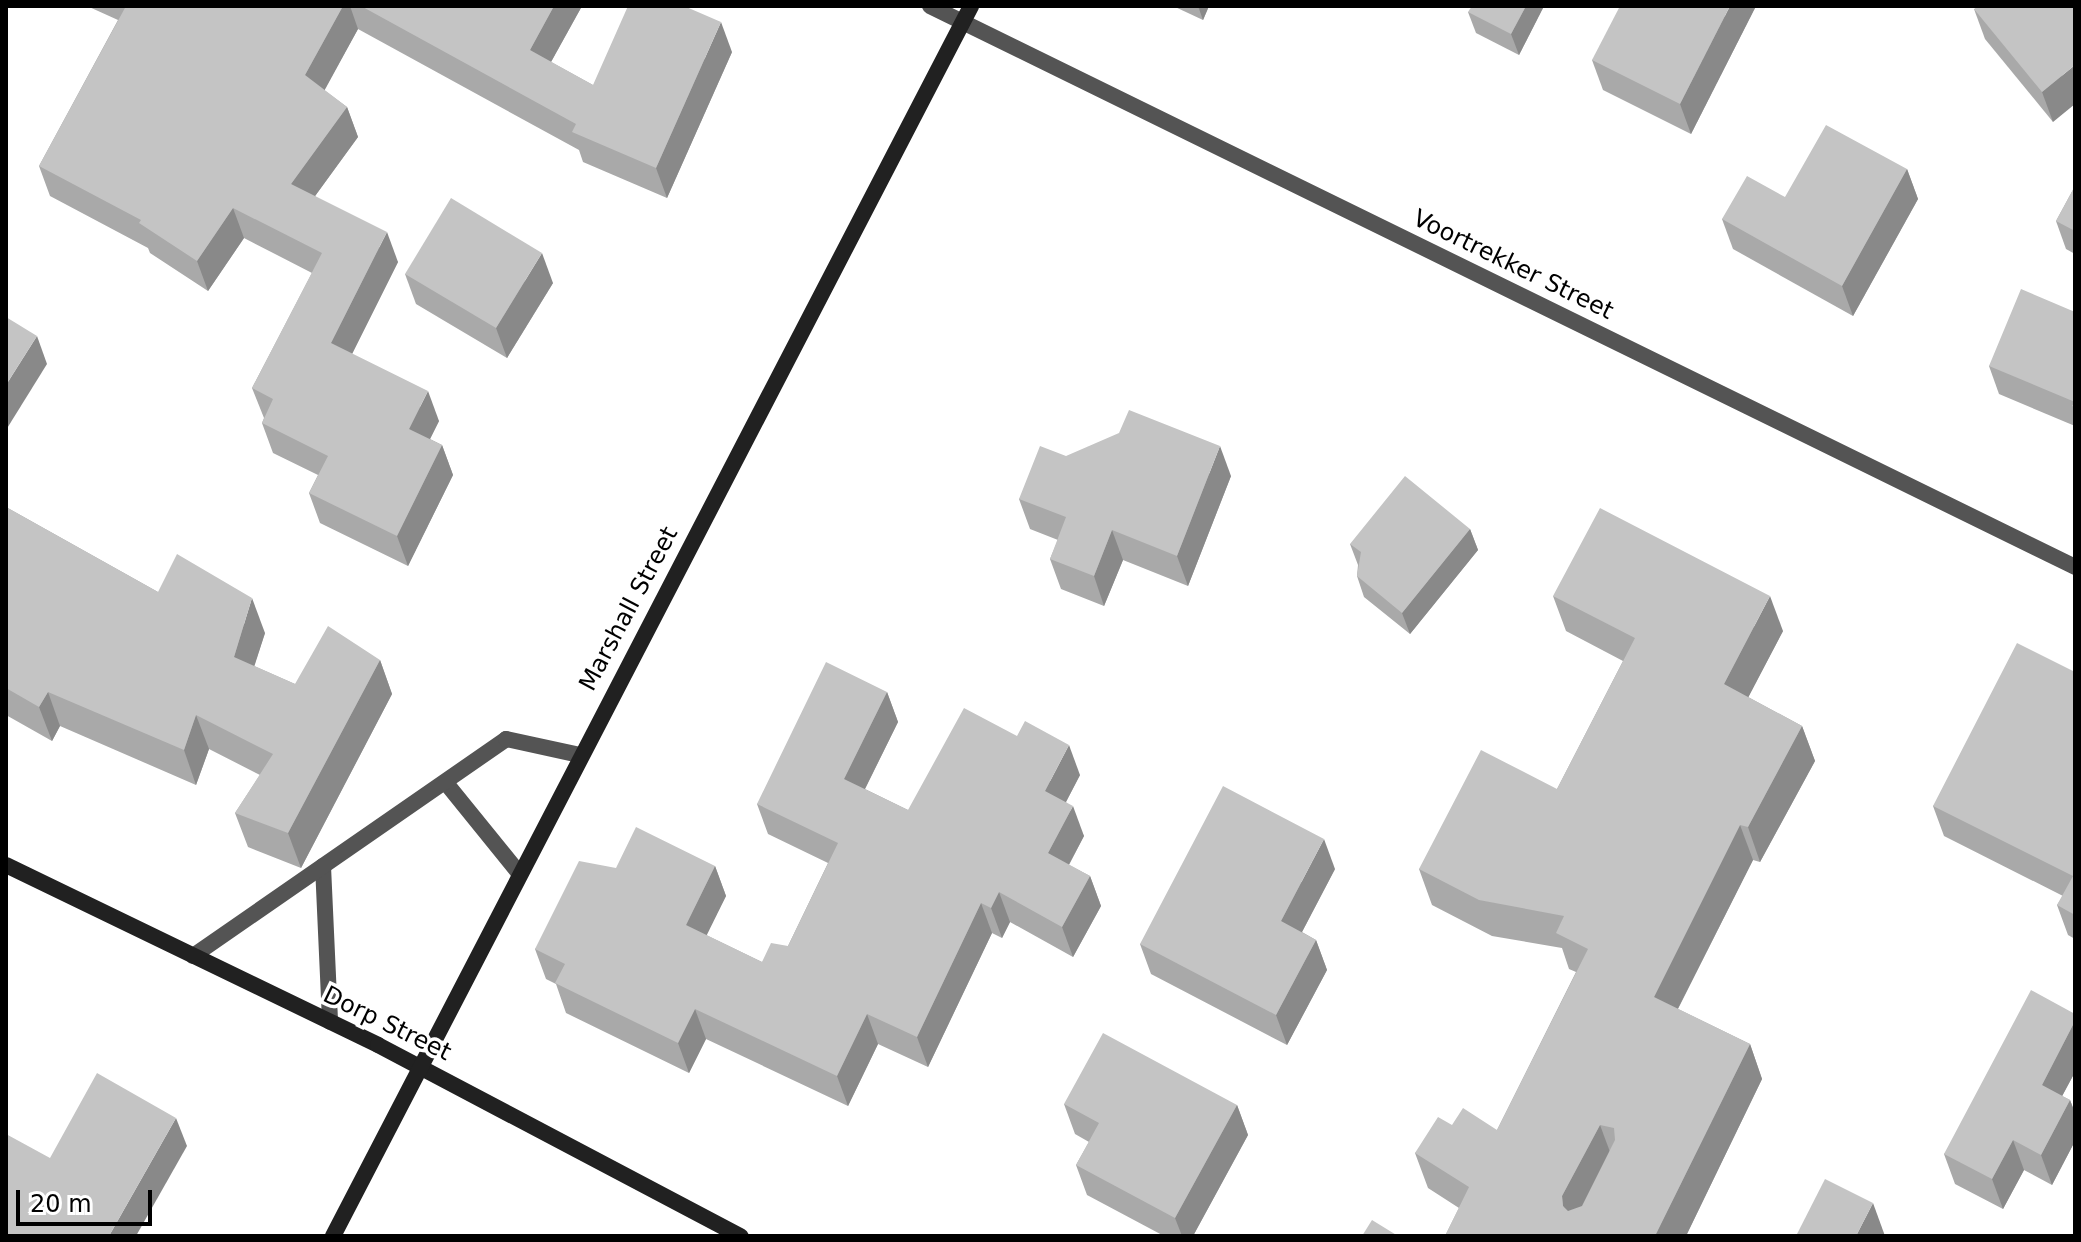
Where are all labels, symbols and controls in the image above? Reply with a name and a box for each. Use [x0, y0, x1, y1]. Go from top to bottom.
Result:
street label: Voortrekker Street [1408, 204, 1618, 326]
street label: Marshall Street [574, 522, 684, 696]
street label: Dorp Street [318, 981, 456, 1067]
scale bar [20, 1174, 156, 1224]
text: 20 m [30, 1190, 92, 1218]

